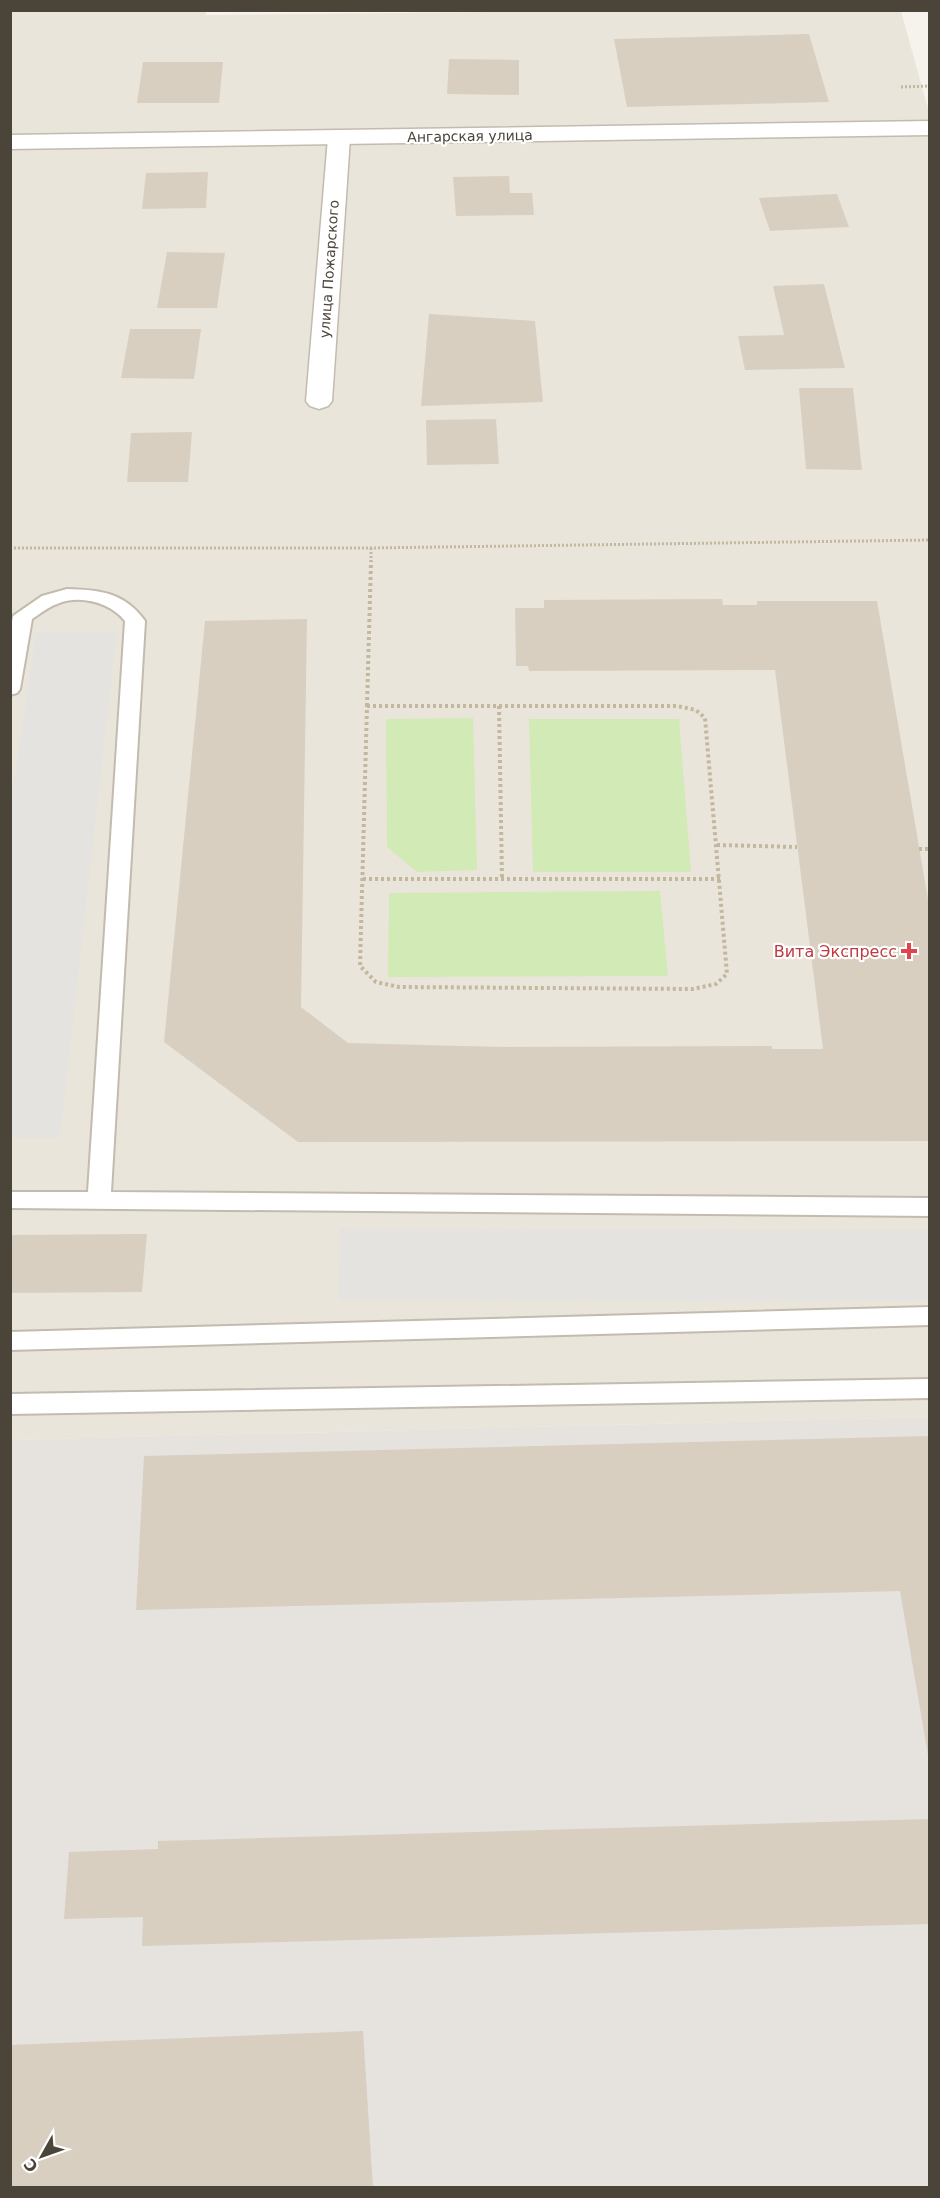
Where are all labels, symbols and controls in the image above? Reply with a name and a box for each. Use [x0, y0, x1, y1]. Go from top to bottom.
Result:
street label: Ангарская улица [407, 127, 533, 145]
street label: улица Пожарского [316, 199, 342, 339]
place label: Вита Экспресс [774, 942, 897, 961]
marker: Вита Экспресс [902, 944, 916, 958]
north arrow [12, 2126, 72, 2186]
text: С [20, 2155, 42, 2176]

